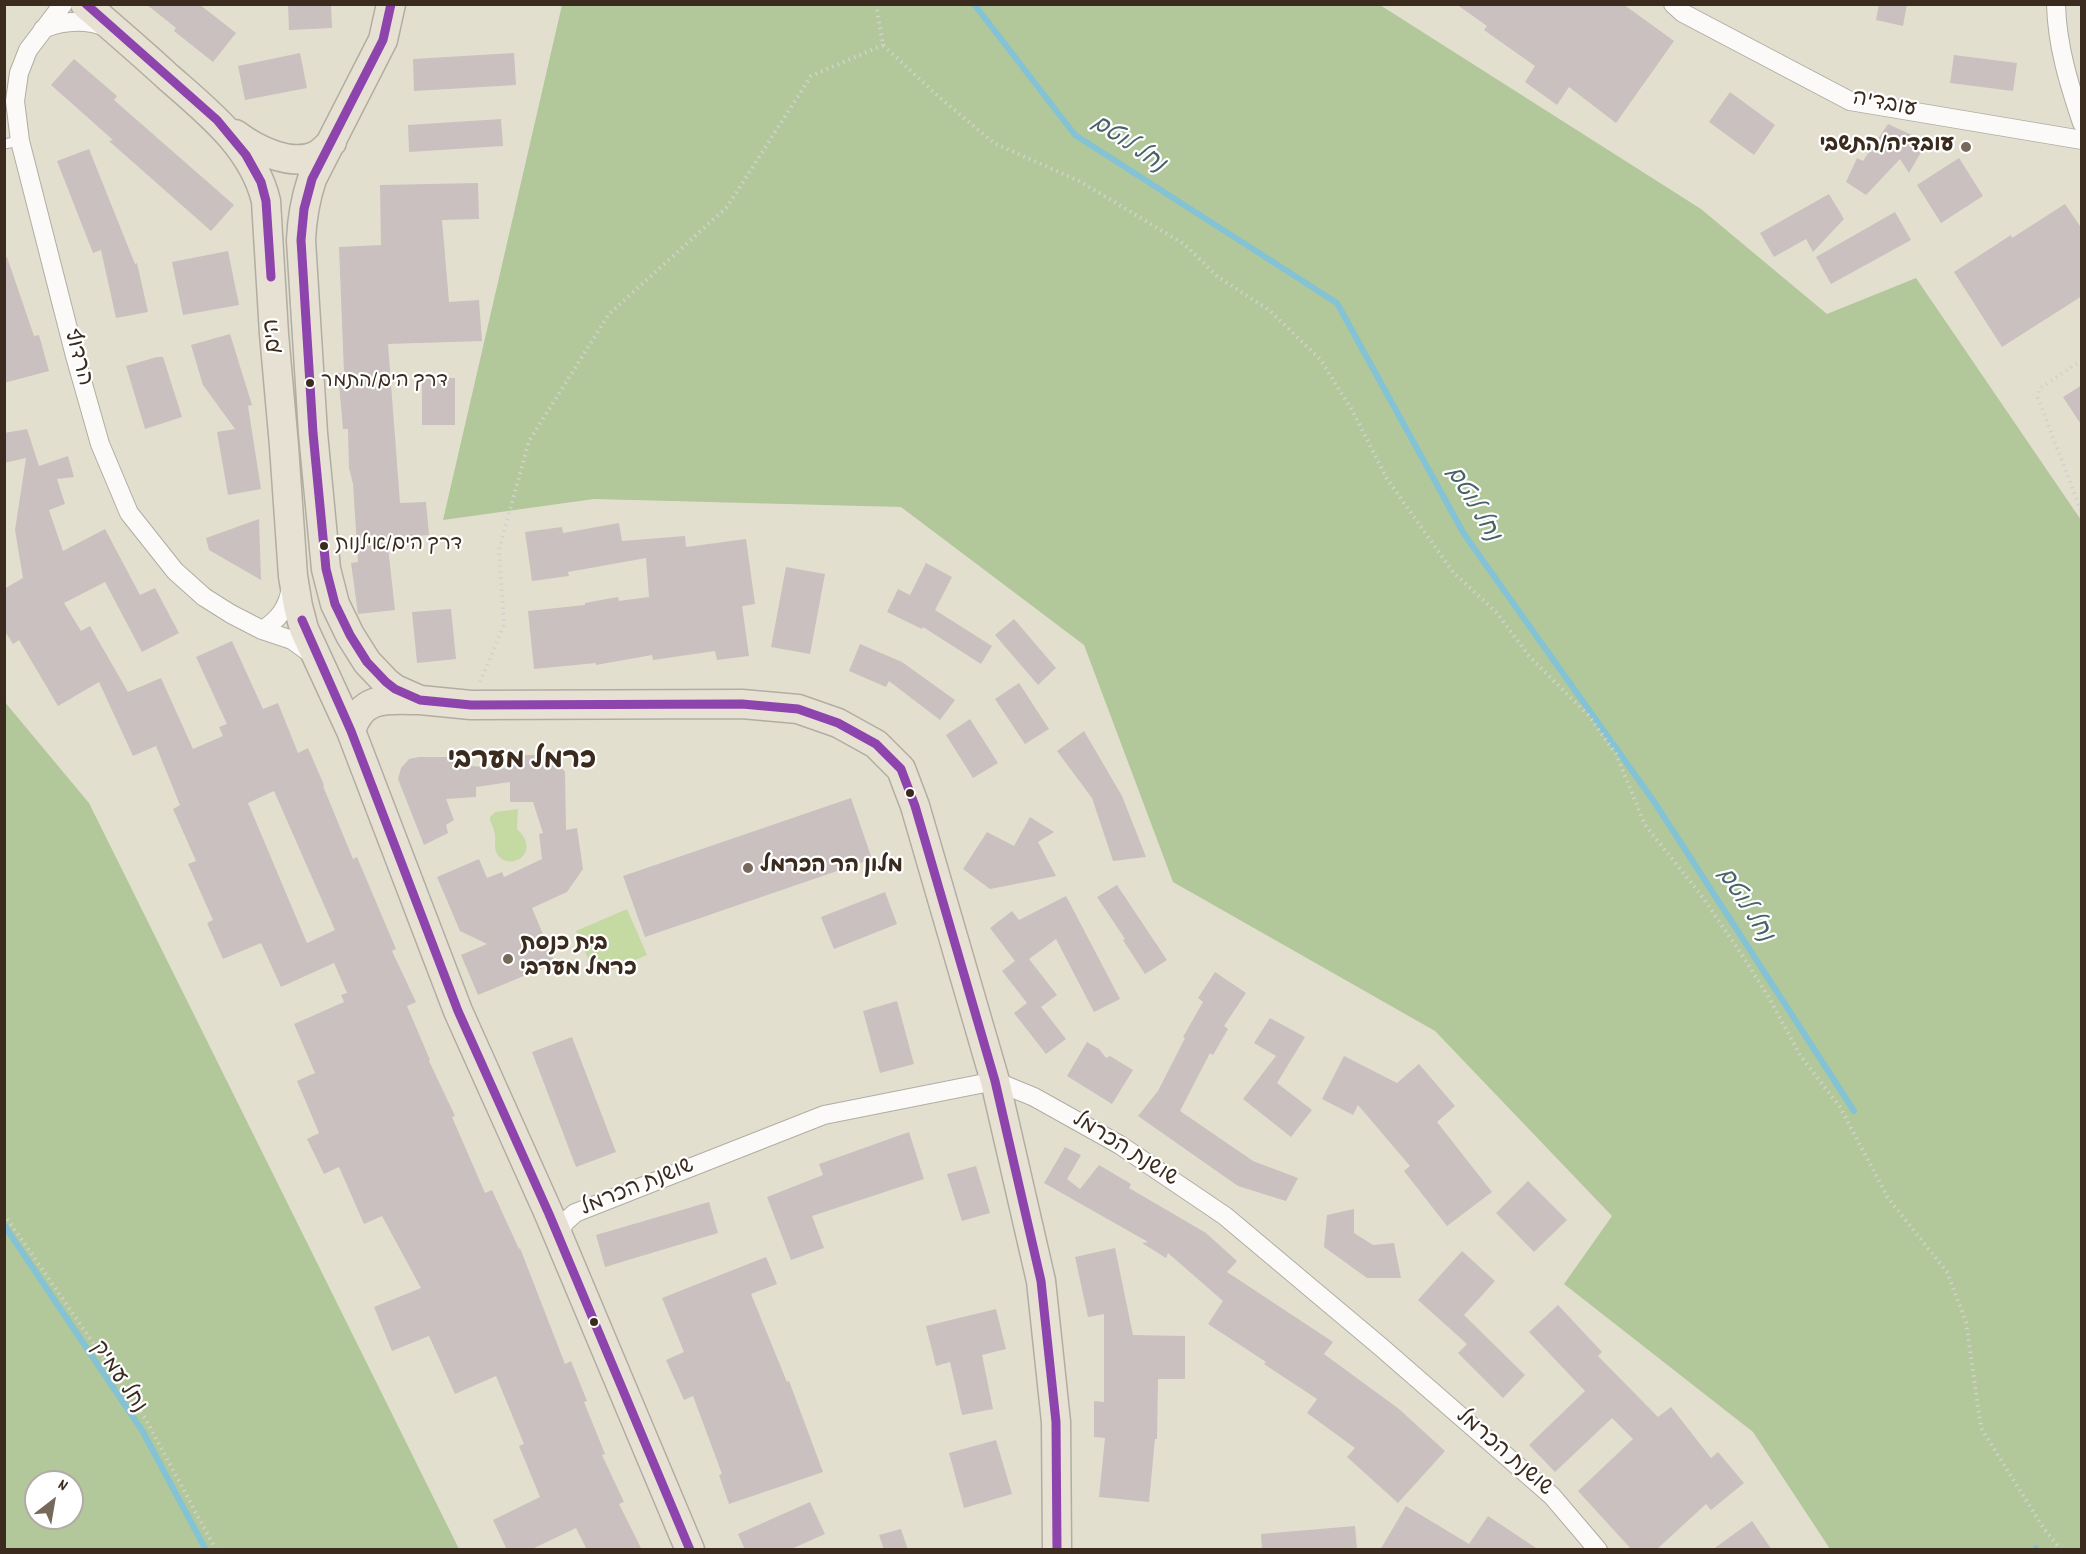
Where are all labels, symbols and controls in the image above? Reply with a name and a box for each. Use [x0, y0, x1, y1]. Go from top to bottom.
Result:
street label: עובדיה [1850, 87, 1918, 125]
water label: נחל לוטם [1085, 111, 1169, 181]
place label: עובדיה/התשבי [1819, 134, 1954, 160]
marker: עובדיה/התשבי [1959, 140, 1973, 154]
street label: הים [261, 318, 289, 354]
street label: הרדוף [56, 327, 96, 389]
place label: דרך הים/התמר [321, 371, 448, 395]
marker: דרך הים/התמר [304, 377, 316, 389]
water label: נחל לוטם [1437, 462, 1505, 548]
place label: דרך הים/אילנות [335, 534, 462, 558]
marker: דרך הים/אילנות [318, 540, 330, 552]
district label: כרמל מערבי [448, 746, 596, 780]
unlabelled marker [904, 787, 916, 799]
place label: מלון הר הכרמל [760, 855, 903, 881]
marker: מלון הר הכרמל [741, 861, 755, 875]
water label: נחל לוטם [1708, 863, 1778, 949]
place label: בית כנסת כרמל מערבי [520, 933, 637, 984]
marker: בית כנסת כרמל מערבי [501, 952, 515, 966]
street label: שושנת הכרמל [1066, 1108, 1182, 1194]
street label: שושנת הכרמל [578, 1154, 698, 1224]
unlabelled marker [588, 1316, 600, 1328]
street label: נחל עמיק [83, 1337, 151, 1419]
street label: שושנת הכרמל [1449, 1405, 1557, 1503]
north arrow [24, 1470, 84, 1530]
text: N [53, 1474, 72, 1498]

